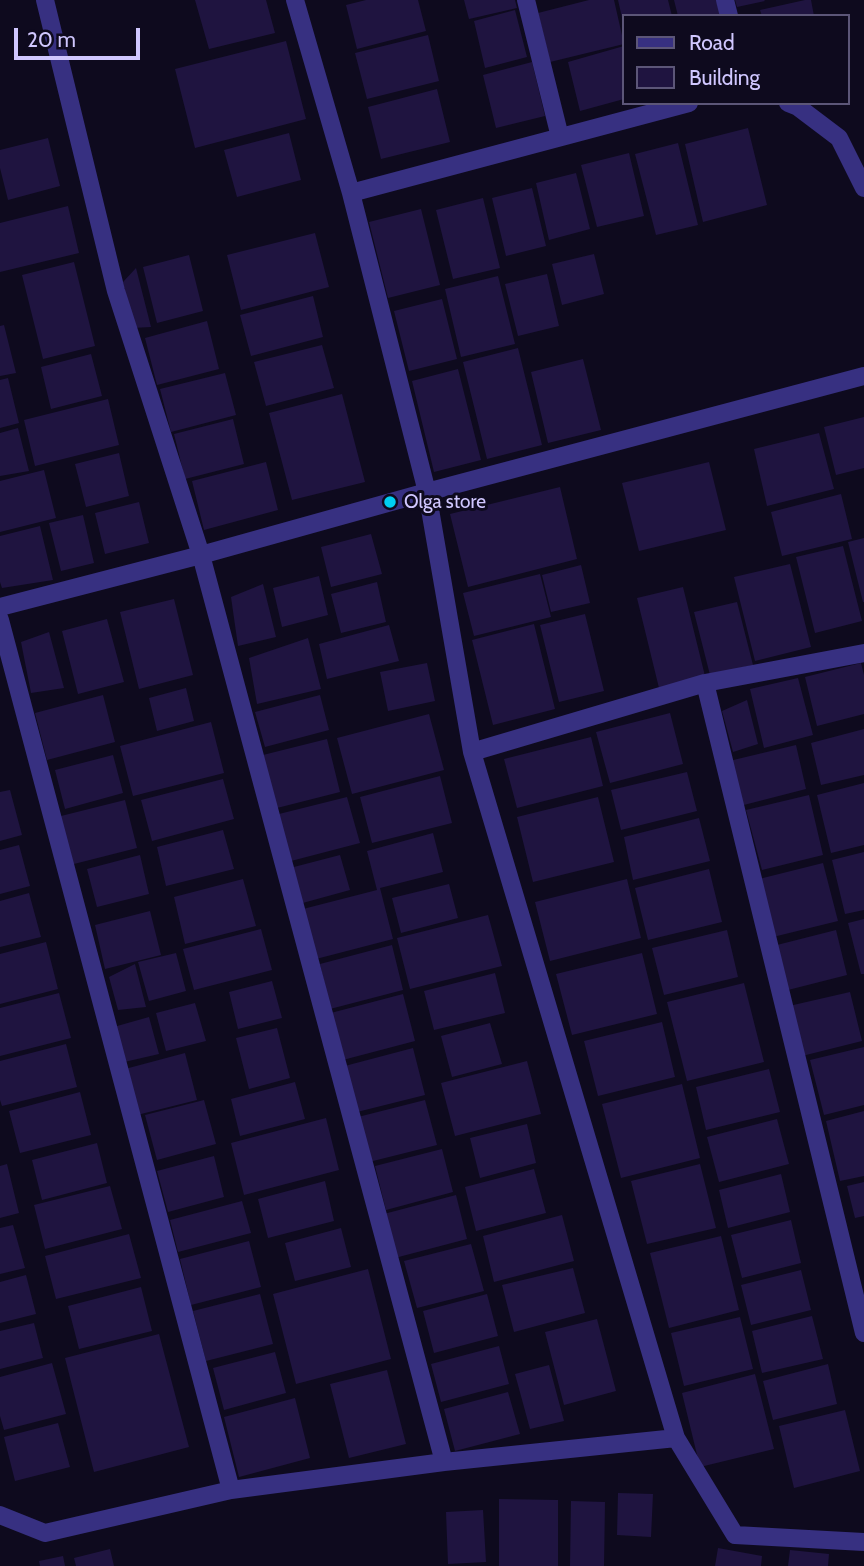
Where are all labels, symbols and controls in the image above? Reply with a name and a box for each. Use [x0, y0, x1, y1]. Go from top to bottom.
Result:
scale bar [18, 14, 144, 58]
legend [622, 14, 850, 105]
text: 20 m [27, 27, 76, 52]
text: Road [689, 30, 735, 55]
text: Building [689, 65, 760, 90]
place label: Olga store [404, 491, 486, 513]
marker: Olga store [382, 494, 398, 510]

